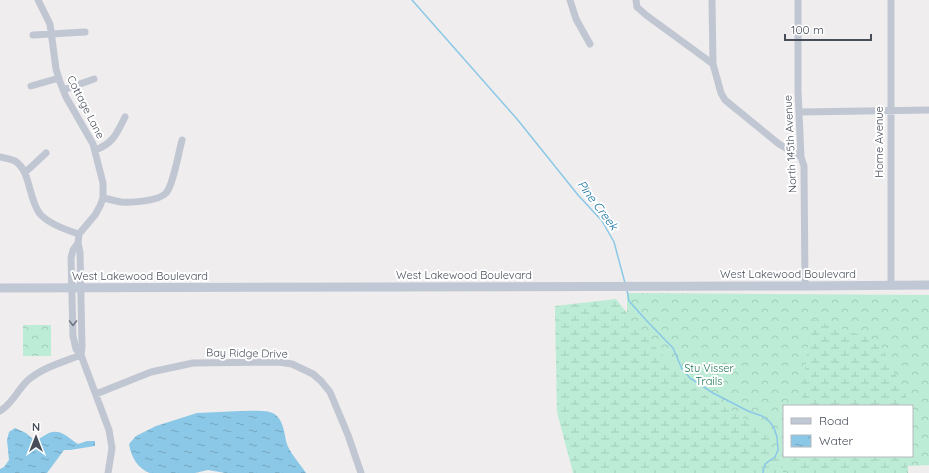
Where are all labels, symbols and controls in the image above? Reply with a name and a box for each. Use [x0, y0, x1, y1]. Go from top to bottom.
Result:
scale bar [785, 16, 871, 42]
text: 100 m [791, 22, 824, 37]
street label: Cottage Lane [64, 73, 108, 141]
street label: North 145th Avenue [780, 95, 800, 193]
street label: Home Avenue [872, 106, 886, 178]
water label: Pine Creek [574, 177, 623, 234]
street label: West Lakewood Boulevard [720, 267, 856, 281]
street label: West Lakewood Boulevard [396, 268, 532, 282]
street label: West Lakewood Boulevard [72, 269, 208, 283]
one-way arrow [69, 320, 77, 326]
street label: Bay Ridge Drive [206, 345, 288, 361]
park label: Stu Visser Trails [684, 361, 735, 388]
legend [783, 405, 913, 457]
text: Road [819, 413, 849, 428]
north arrow [16, 417, 56, 457]
text: N [32, 420, 40, 434]
text: Water [819, 433, 854, 448]

